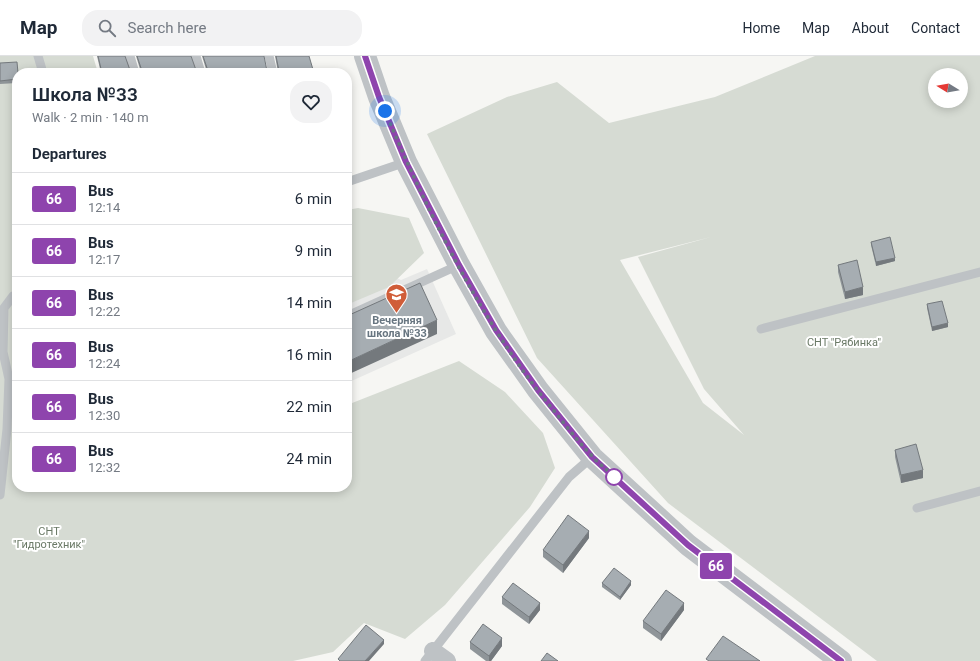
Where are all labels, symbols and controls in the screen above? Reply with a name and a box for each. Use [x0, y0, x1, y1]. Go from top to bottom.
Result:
search box [82, 10, 362, 46]
text: Map [20, 16, 58, 39]
icon: search [96, 17, 118, 39]
text: Search here [128, 19, 206, 37]
text: Home [742, 20, 780, 36]
text: Map [802, 20, 830, 36]
text: About [852, 20, 889, 36]
text: Contact [911, 20, 960, 36]
north arrow [928, 68, 968, 108]
map controls [928, 68, 968, 108]
button: heart [290, 81, 332, 123]
text: Школа №33 [32, 83, 138, 106]
your location [375, 101, 395, 121]
text: Walk · 2 min · 140 m [32, 110, 149, 125]
text: Departures [32, 145, 107, 163]
text: Bus [88, 182, 114, 200]
text: 6 min [295, 190, 332, 208]
text: 66 [46, 191, 62, 207]
text: 12:14 [88, 200, 120, 215]
text: Bus [88, 234, 114, 252]
text: 9 min [295, 242, 332, 260]
text: 66 [46, 243, 62, 259]
text: 12:17 [88, 252, 120, 267]
school or university icon: Вечерняя школа №33 [384, 281, 410, 314]
text: Bus [88, 286, 114, 304]
text: 14 min [286, 294, 332, 312]
text: 66 [46, 295, 62, 311]
text: 12:22 [88, 304, 120, 319]
place label: Вечерняя школа №33 [367, 314, 427, 340]
park label: СНТ "Рябинка" [807, 336, 881, 349]
text: Bus [88, 338, 114, 356]
text: 16 min [286, 346, 332, 364]
text: 66 [46, 347, 62, 363]
text: 12:24 [88, 356, 120, 371]
text: Bus [88, 390, 114, 408]
text: 22 min [286, 398, 332, 416]
text: 66 [46, 399, 62, 415]
text: 12:30 [88, 408, 120, 423]
text: Bus [88, 442, 114, 460]
text: 24 min [286, 450, 332, 468]
text: 66 [46, 451, 62, 467]
text: 12:32 [88, 460, 120, 475]
unlabelled marker [605, 468, 623, 486]
park label: СНТ "Гидротехник" [13, 525, 85, 551]
line badge: 66 [698, 553, 734, 579]
text: 66 [708, 558, 724, 574]

